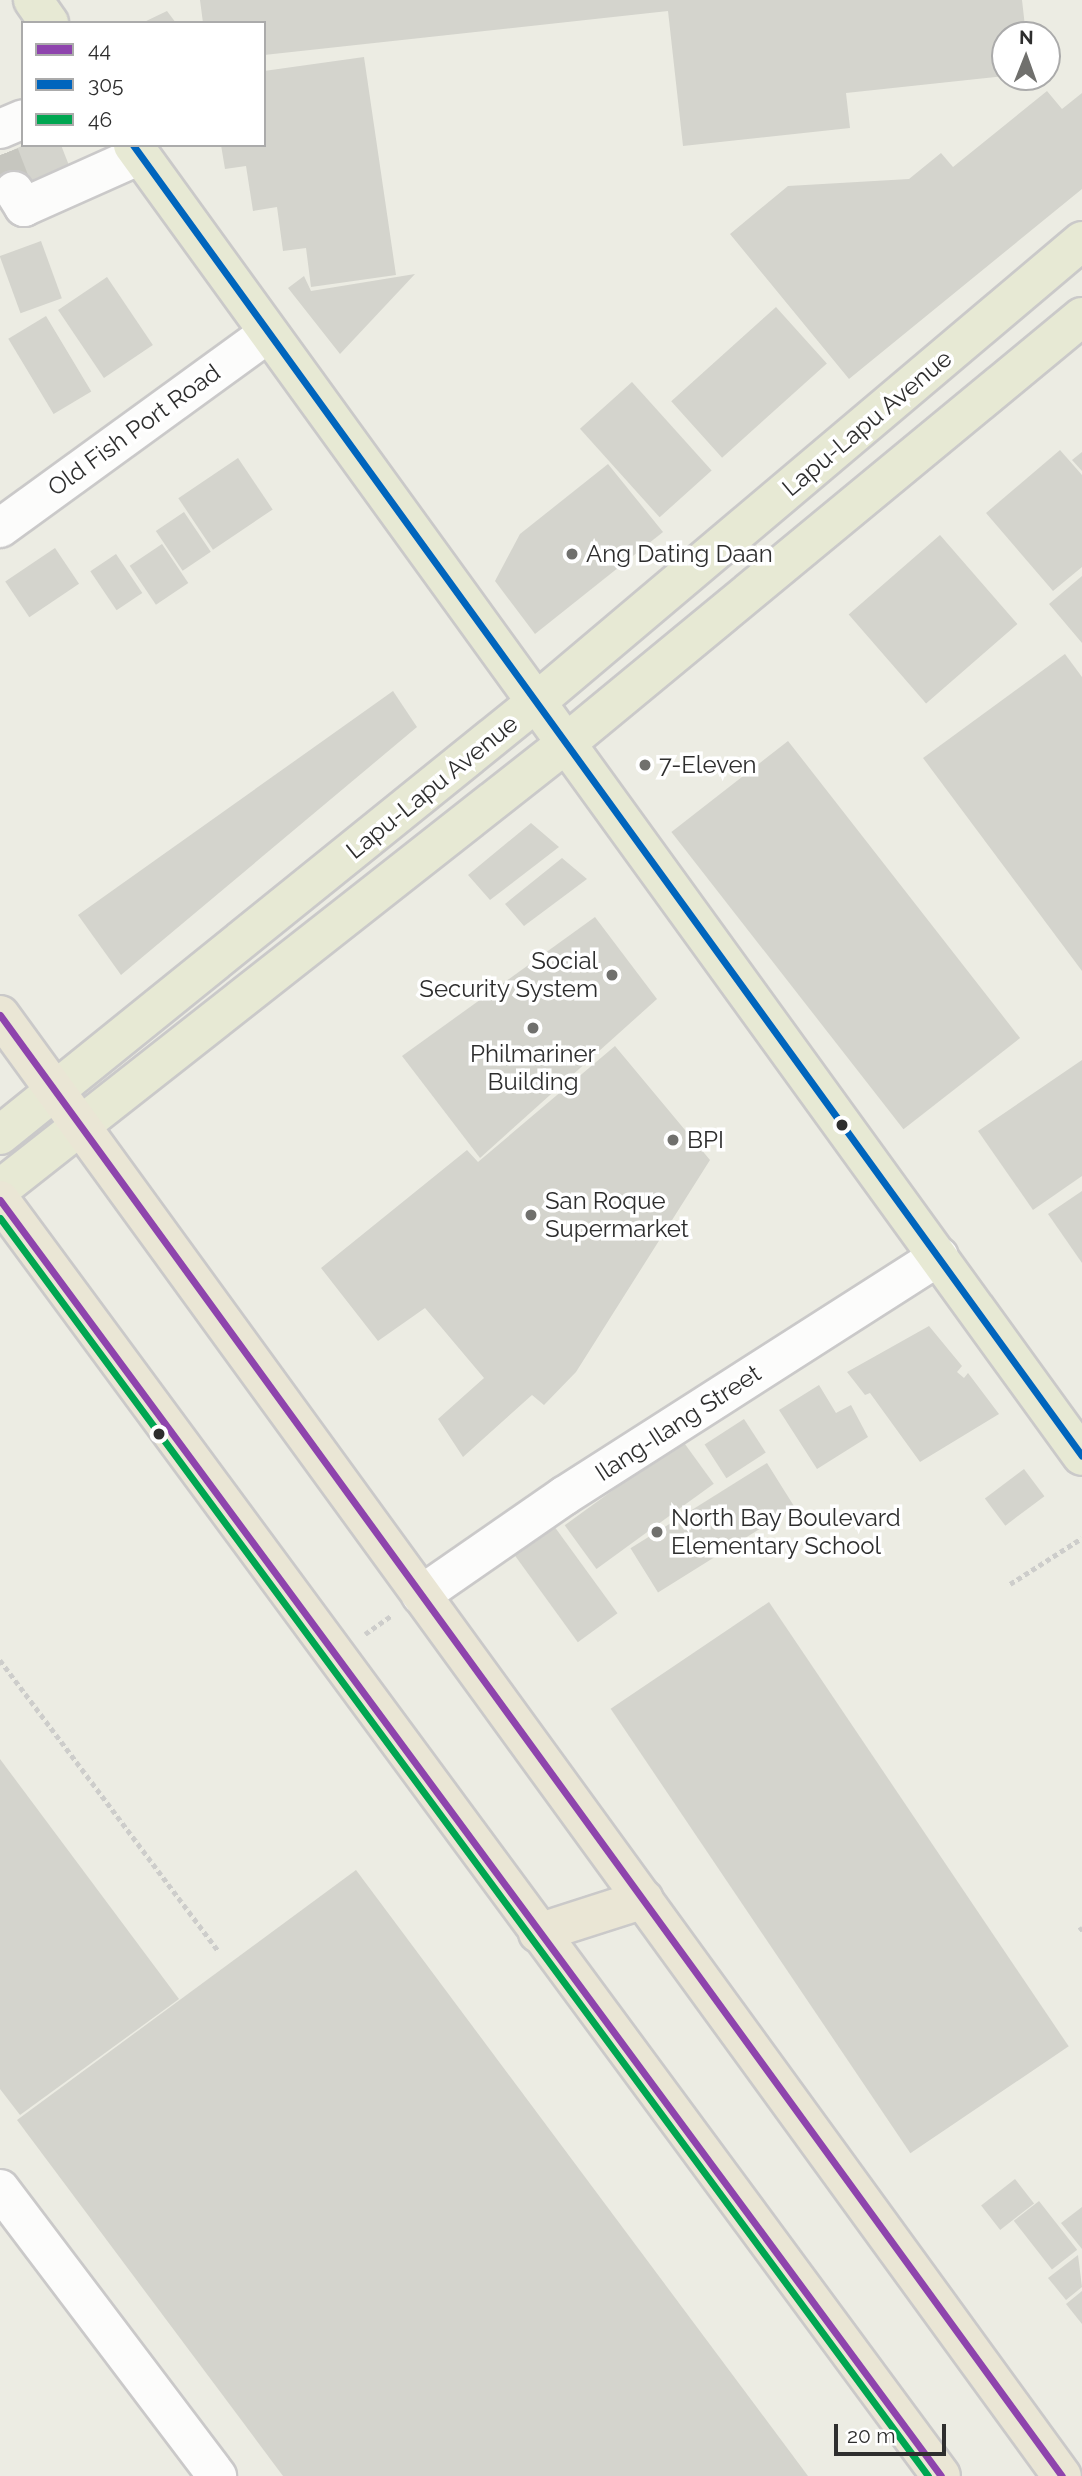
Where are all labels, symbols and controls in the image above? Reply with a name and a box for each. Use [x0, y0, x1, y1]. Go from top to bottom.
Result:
legend [21, 21, 266, 147]
north arrow [991, 21, 1061, 91]
text: N [1019, 26, 1034, 48]
text: 44 [88, 37, 111, 62]
text: 305 [88, 72, 124, 97]
text: 46 [88, 107, 112, 132]
street label: Lapu-Lapu Avenue [776, 344, 958, 502]
street label: Old Fish Port Road [42, 358, 226, 502]
place label: Ang Dating Daan [586, 540, 773, 568]
marker: Ang Dating Daan [564, 546, 580, 562]
street label: Lapu-Lapu Avenue [340, 709, 524, 865]
place label: 7-Eleven [659, 751, 757, 779]
marker: 7-Eleven [637, 757, 653, 773]
place label: Social Security System [419, 947, 598, 1003]
marker: Social Security System [604, 967, 620, 983]
marker: Philmariner Building [525, 1020, 541, 1036]
place label: Philmariner Building [470, 1040, 596, 1096]
unlabelled marker [835, 1118, 849, 1132]
place label: BPI [687, 1126, 724, 1154]
marker: BPI [665, 1132, 681, 1148]
place label: San Roque Supermarket [545, 1187, 689, 1243]
marker: San Roque Supermarket [523, 1207, 539, 1223]
street label: Ilang-Ilang Street [590, 1359, 766, 1487]
unlabelled marker [152, 1427, 166, 1441]
place label: North Bay Boulevard Elementary School [671, 1504, 901, 1560]
marker: North Bay Boulevard Elementary School [649, 1524, 665, 1540]
scale bar [837, 2410, 949, 2454]
text: 20 m [847, 2423, 895, 2448]

